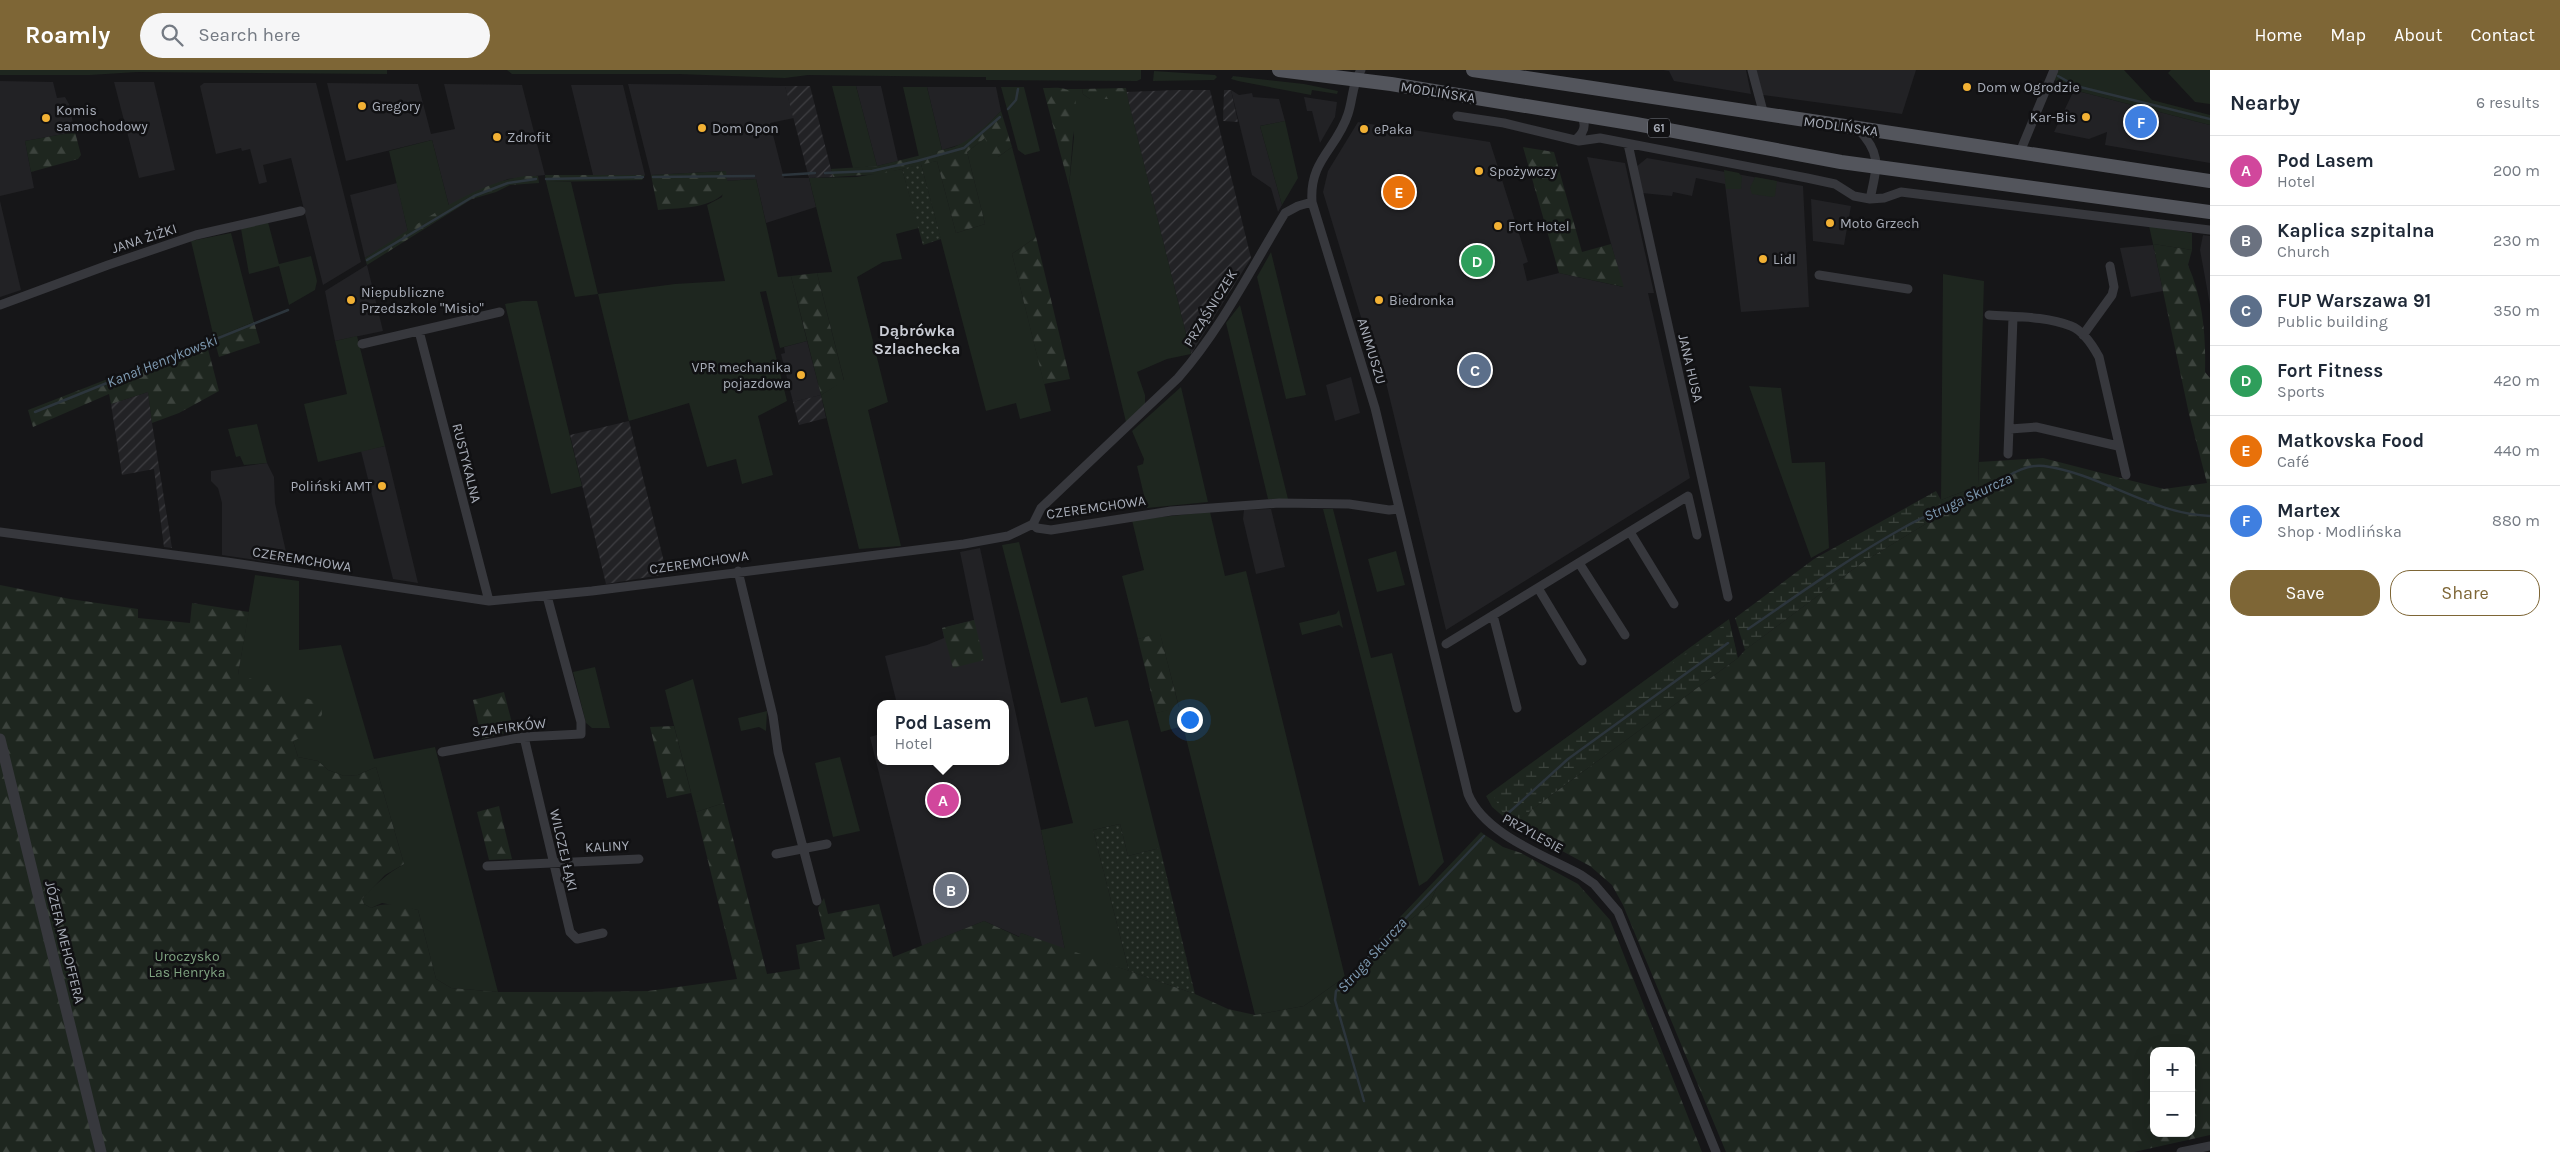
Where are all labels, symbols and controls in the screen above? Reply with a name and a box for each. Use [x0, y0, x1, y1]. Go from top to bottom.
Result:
search box [140, 13, 490, 58]
text: Roamly [25, 21, 110, 49]
icon: search [158, 21, 186, 49]
text: Search here [198, 24, 300, 46]
text: Home [2254, 24, 2302, 46]
text: Map [2330, 24, 2366, 46]
text: About [2394, 24, 2443, 46]
text: Contact [2471, 24, 2535, 46]
street label: MODLIŃSKA [1399, 77, 1477, 107]
place label: Dom w Ogrodzie [1977, 79, 2080, 96]
marker: Dom w Ogrodzie [1961, 81, 1973, 93]
text: Nearby [2230, 91, 2300, 115]
text: 6 results [2476, 93, 2540, 112]
place label: Gregory [372, 98, 421, 115]
marker: Gregory [356, 100, 368, 112]
place label: Komis samochodowy [56, 102, 148, 135]
pin: F [2125, 103, 2157, 141]
place label: Kar-Bis [2030, 109, 2076, 126]
marker: Kar-Bis [2080, 111, 2092, 123]
marker: Komis samochodowy [40, 112, 52, 124]
street label: MODLIŃSKA [1803, 112, 1879, 140]
road number: 61 [1648, 118, 1670, 138]
place label: Dom Opon [712, 120, 779, 137]
place label: ePaka [1374, 121, 1412, 138]
marker: Dom Opon [696, 122, 708, 134]
marker: ePaka [1358, 123, 1370, 135]
place label: Zdrofit [507, 129, 551, 146]
marker: Zdrofit [491, 131, 503, 143]
text: Pod Lasem [2277, 150, 2374, 172]
text: A [2241, 161, 2251, 180]
text: 200 m [2493, 161, 2540, 180]
place label: Spożywczy [1489, 163, 1557, 180]
marker: Spożywczy [1473, 165, 1485, 177]
text: Hotel [2277, 172, 2315, 191]
pin: E [1383, 173, 1415, 211]
place label: Moto Grzech [1840, 215, 1919, 232]
marker: Moto Grzech [1824, 217, 1836, 229]
place label: Fort Hotel [1508, 218, 1570, 235]
street label: JANA ŻIŻKI [109, 220, 179, 257]
marker: Fort Hotel [1492, 220, 1504, 232]
text: Kaplica szpitalna [2277, 220, 2435, 242]
text: B [2241, 231, 2251, 250]
text: 230 m [2493, 231, 2540, 250]
pin: D [1461, 242, 1493, 280]
text: Church [2277, 242, 2330, 261]
place label: Lidl [1773, 251, 1796, 268]
marker: Lidl [1757, 253, 1769, 265]
street label: PRZĄŚNICZEK [1180, 266, 1241, 350]
place label: Niepubliczne Przedszkole "Misio" [361, 284, 484, 317]
text: FUP Warszawa 91 [2277, 290, 2431, 312]
place label: Biedronka [1389, 292, 1454, 309]
marker: Niepubliczne Przedszkole "Misio" [345, 294, 357, 306]
marker: Biedronka [1373, 294, 1385, 306]
text: C [2241, 301, 2251, 320]
text: 350 m [2493, 301, 2540, 320]
text: Public building [2277, 312, 2388, 331]
street label: ANIMUSZU [1353, 316, 1390, 386]
district label: Dąbrówka Szlachecka [874, 321, 960, 358]
water label: Kanał Henrykowski [104, 331, 220, 391]
street label: JANA HUSA [1674, 332, 1707, 404]
pin: C [1459, 351, 1491, 389]
place label: VPR mechanika pojazdowa [692, 359, 791, 392]
text: Fort Fitness [2277, 360, 2383, 382]
marker: VPR mechanika pojazdowa [795, 369, 807, 381]
text: D [2241, 371, 2251, 390]
text: 420 m [2494, 371, 2540, 390]
text: Sports [2277, 382, 2325, 401]
street label: RUSTYKALNA [448, 421, 485, 505]
text: Matkovska Food [2277, 430, 2424, 452]
text: E [2241, 441, 2251, 460]
text: 440 m [2494, 441, 2540, 460]
text: Café [2277, 452, 2309, 471]
water label: Struga Skurcza [1921, 469, 2015, 525]
place label: Poliński AMT [290, 478, 372, 495]
marker: Poliński AMT [376, 480, 388, 492]
street label: CZEREMCHOWA [1045, 492, 1147, 523]
text: Martex [2277, 500, 2340, 522]
text: F [2242, 511, 2250, 530]
text: 880 m [2492, 511, 2540, 530]
text: Shop · Modlińska [2277, 522, 2402, 541]
street label: CZEREMCHOWA [251, 543, 353, 576]
street label: CZEREMCHOWA [648, 547, 750, 578]
button: Save [2230, 570, 2380, 616]
button: Share [2390, 570, 2540, 616]
popup [877, 700, 1009, 765]
your location [1177, 707, 1203, 733]
text: Pod Lasem [895, 712, 991, 734]
street label: SZAFIRKÓW [471, 714, 548, 740]
text: Hotel [895, 734, 933, 753]
pin: A [927, 781, 959, 819]
street label: WILCZEJ ŁĄKI [546, 807, 581, 893]
street label: PRZYLESIE [1499, 810, 1566, 857]
street label: KALINY [584, 837, 630, 856]
pin: B [935, 871, 967, 909]
street label: JÓZEFA MEHOFFERA [41, 879, 88, 1005]
water label: Struga Skurcza [1334, 914, 1410, 996]
park label: Uroczysko Las Henryka [148, 948, 226, 981]
map controls [2150, 1047, 2195, 1137]
button: + [2150, 1047, 2195, 1092]
button: − [2150, 1092, 2195, 1137]

